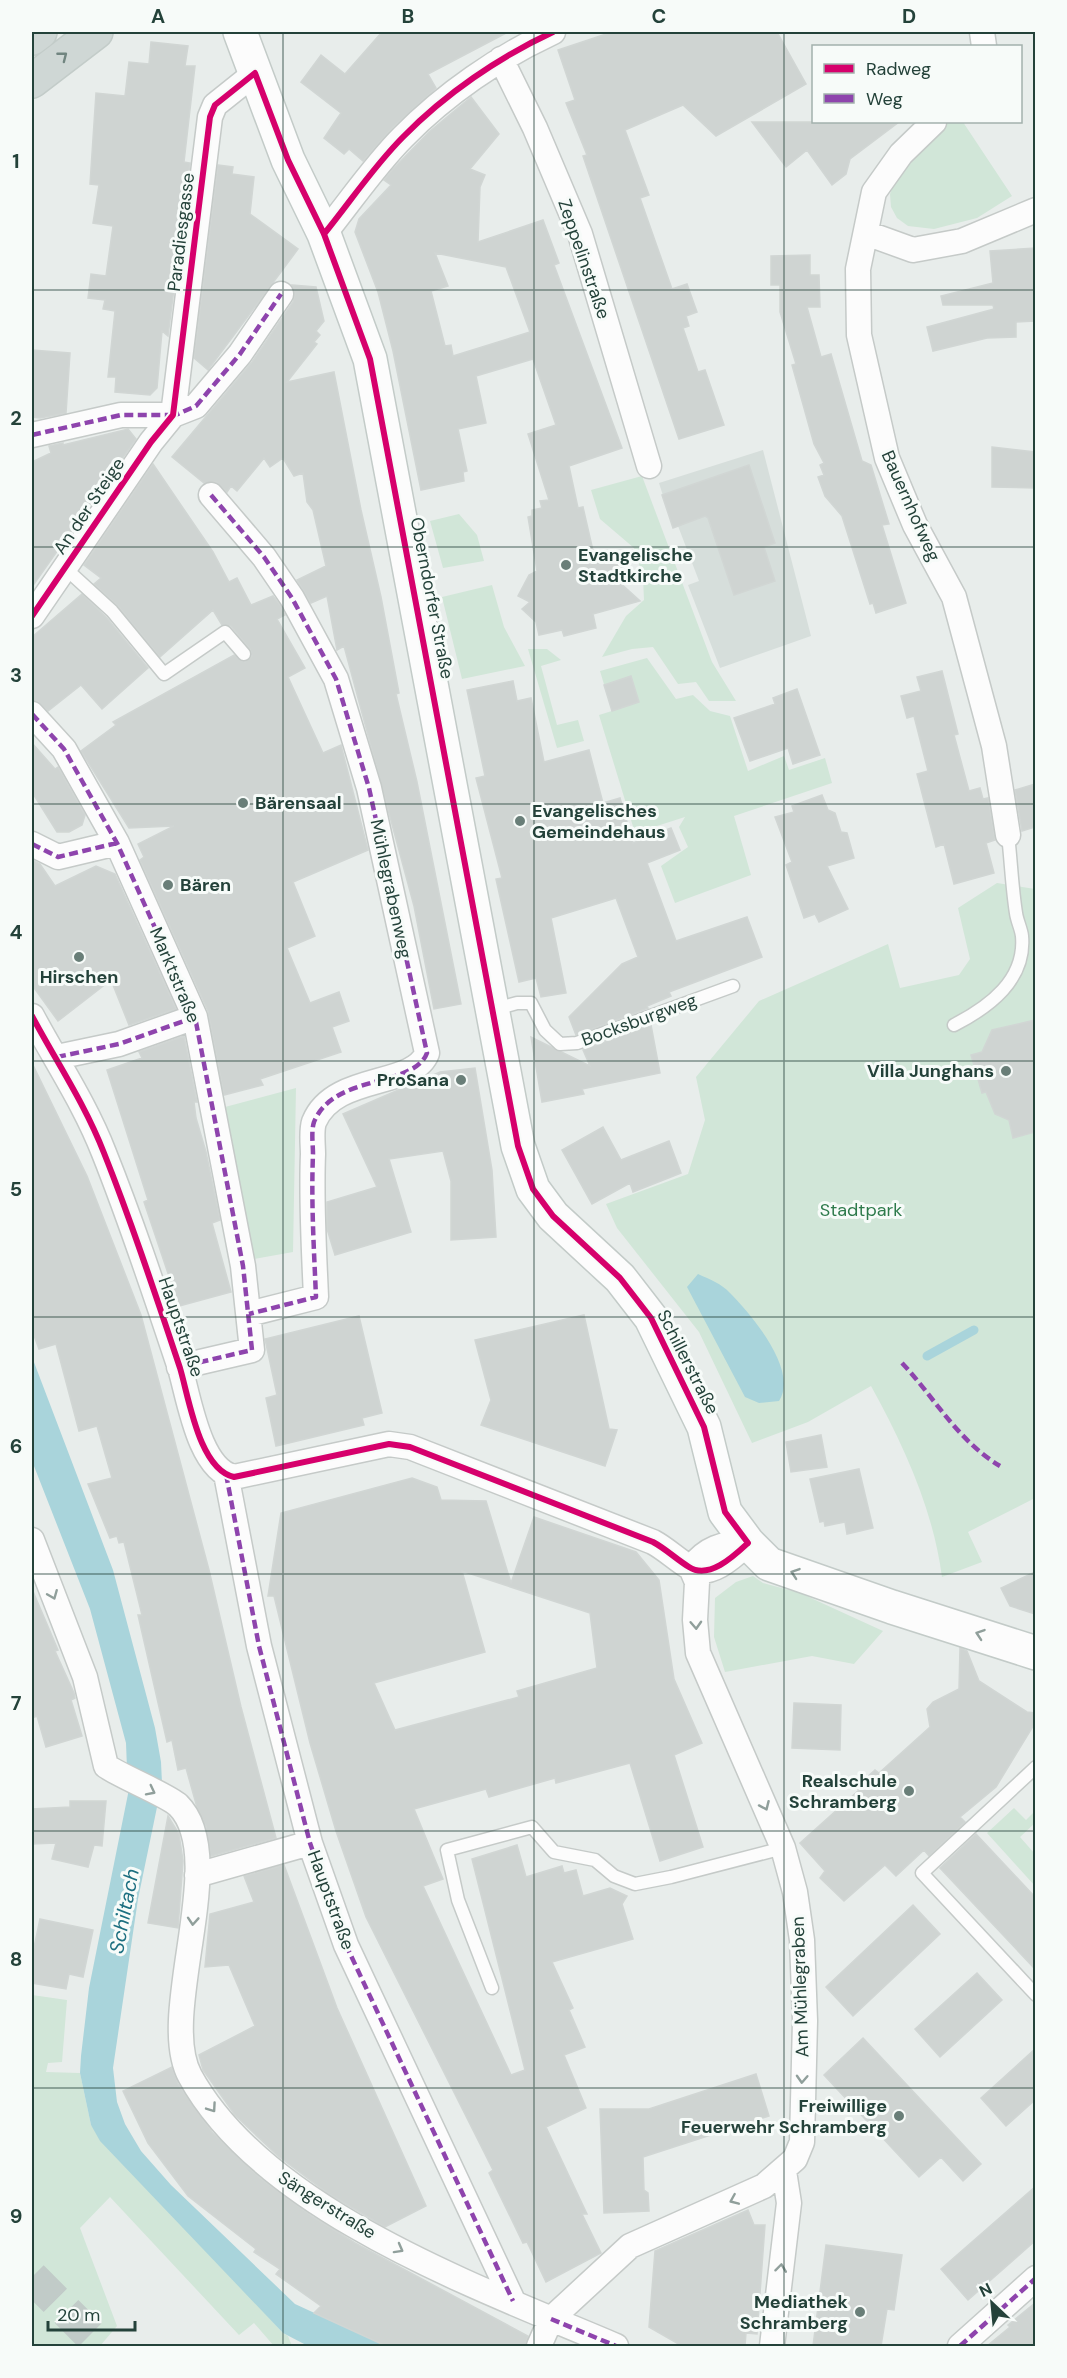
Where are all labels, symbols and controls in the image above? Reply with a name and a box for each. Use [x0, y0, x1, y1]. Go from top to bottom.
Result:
text: A [151, 3, 165, 29]
text: B [402, 3, 414, 29]
text: C [652, 3, 666, 29]
text: D [902, 3, 916, 29]
legend [812, 45, 1022, 123]
one-way arrow [57, 52, 68, 63]
text: Radweg [866, 57, 931, 81]
text: Weg [866, 87, 903, 111]
text: 1 [12, 148, 20, 174]
street label: Paradiesgasse [162, 171, 200, 293]
street label: Zeppelinstraße [552, 196, 616, 322]
text: 2 [10, 405, 22, 431]
street label: Bauernhofweg [876, 447, 946, 565]
street label: An der Steige [48, 453, 130, 559]
street label: Oberndorfer Straße [405, 515, 459, 681]
place label: Evangelische Stadtkirche [578, 543, 693, 588]
marker: Evangelische Stadtkirche [559, 558, 573, 572]
text: 3 [10, 662, 22, 688]
place label: Bärensaal [255, 791, 342, 815]
marker: Bärensaal [236, 796, 250, 810]
place label: Evangelisches Gemeindehaus [532, 799, 666, 844]
marker: Evangelisches Gemeindehaus [513, 814, 527, 828]
street label: Mühlegrabenweg [365, 817, 417, 961]
place label: Bären [180, 873, 231, 897]
marker: Bären [161, 878, 175, 892]
text: 4 [10, 919, 23, 945]
street label: Marktstraße [144, 923, 206, 1027]
marker: Hirschen [72, 950, 86, 964]
place label: Hirschen [40, 965, 118, 989]
street label: Bocksburgweg [578, 988, 700, 1052]
place label: Villa Junghans [867, 1059, 994, 1083]
marker: Villa Junghans [999, 1064, 1013, 1078]
place label: ProSana [377, 1068, 449, 1092]
marker: ProSana [454, 1073, 468, 1087]
text: 5 [10, 1176, 22, 1202]
park label: Stadtpark [820, 1198, 902, 1222]
street label: Hauptstraße [153, 1274, 209, 1380]
street label: Schillerstraße [651, 1306, 725, 1418]
text: 6 [10, 1433, 22, 1459]
one-way arrow [790, 1567, 801, 1580]
one-way arrow [46, 1588, 58, 1599]
one-way arrow [690, 1621, 703, 1630]
one-way arrow [975, 1629, 986, 1642]
text: 7 [11, 1690, 22, 1716]
place label: Realschule Schramberg [789, 1769, 897, 1814]
one-way arrow [145, 1784, 156, 1796]
marker: Realschule Schramberg [902, 1784, 916, 1798]
one-way arrow [757, 1800, 769, 1811]
street label: Hauptstraße [302, 1847, 360, 1953]
water label: Schiltach [103, 1866, 145, 1956]
street label: Am Mühlegraben [786, 1916, 814, 2058]
one-way arrow [187, 1917, 200, 1926]
text: 8 [10, 1946, 22, 1972]
one-way arrow [795, 2075, 808, 2084]
place label: Freiwillige Feuerwehr Schramberg [681, 2094, 887, 2139]
one-way arrow [205, 2101, 216, 2112]
marker: Freiwillige Feuerwehr Schramberg [892, 2109, 906, 2123]
street label: Sängerstraße [274, 2165, 380, 2245]
one-way arrow [729, 2193, 740, 2205]
text: 9 [10, 2203, 22, 2229]
one-way arrow [393, 2242, 403, 2253]
one-way arrow [775, 2263, 787, 2272]
north arrow [962, 2273, 1022, 2333]
text: N [976, 2278, 995, 2302]
place label: Mediathek Schramberg [740, 2290, 849, 2335]
scale bar [48, 2294, 135, 2332]
text: 20 m [57, 2303, 100, 2327]
marker: Mediathek Schramberg [853, 2305, 867, 2319]

